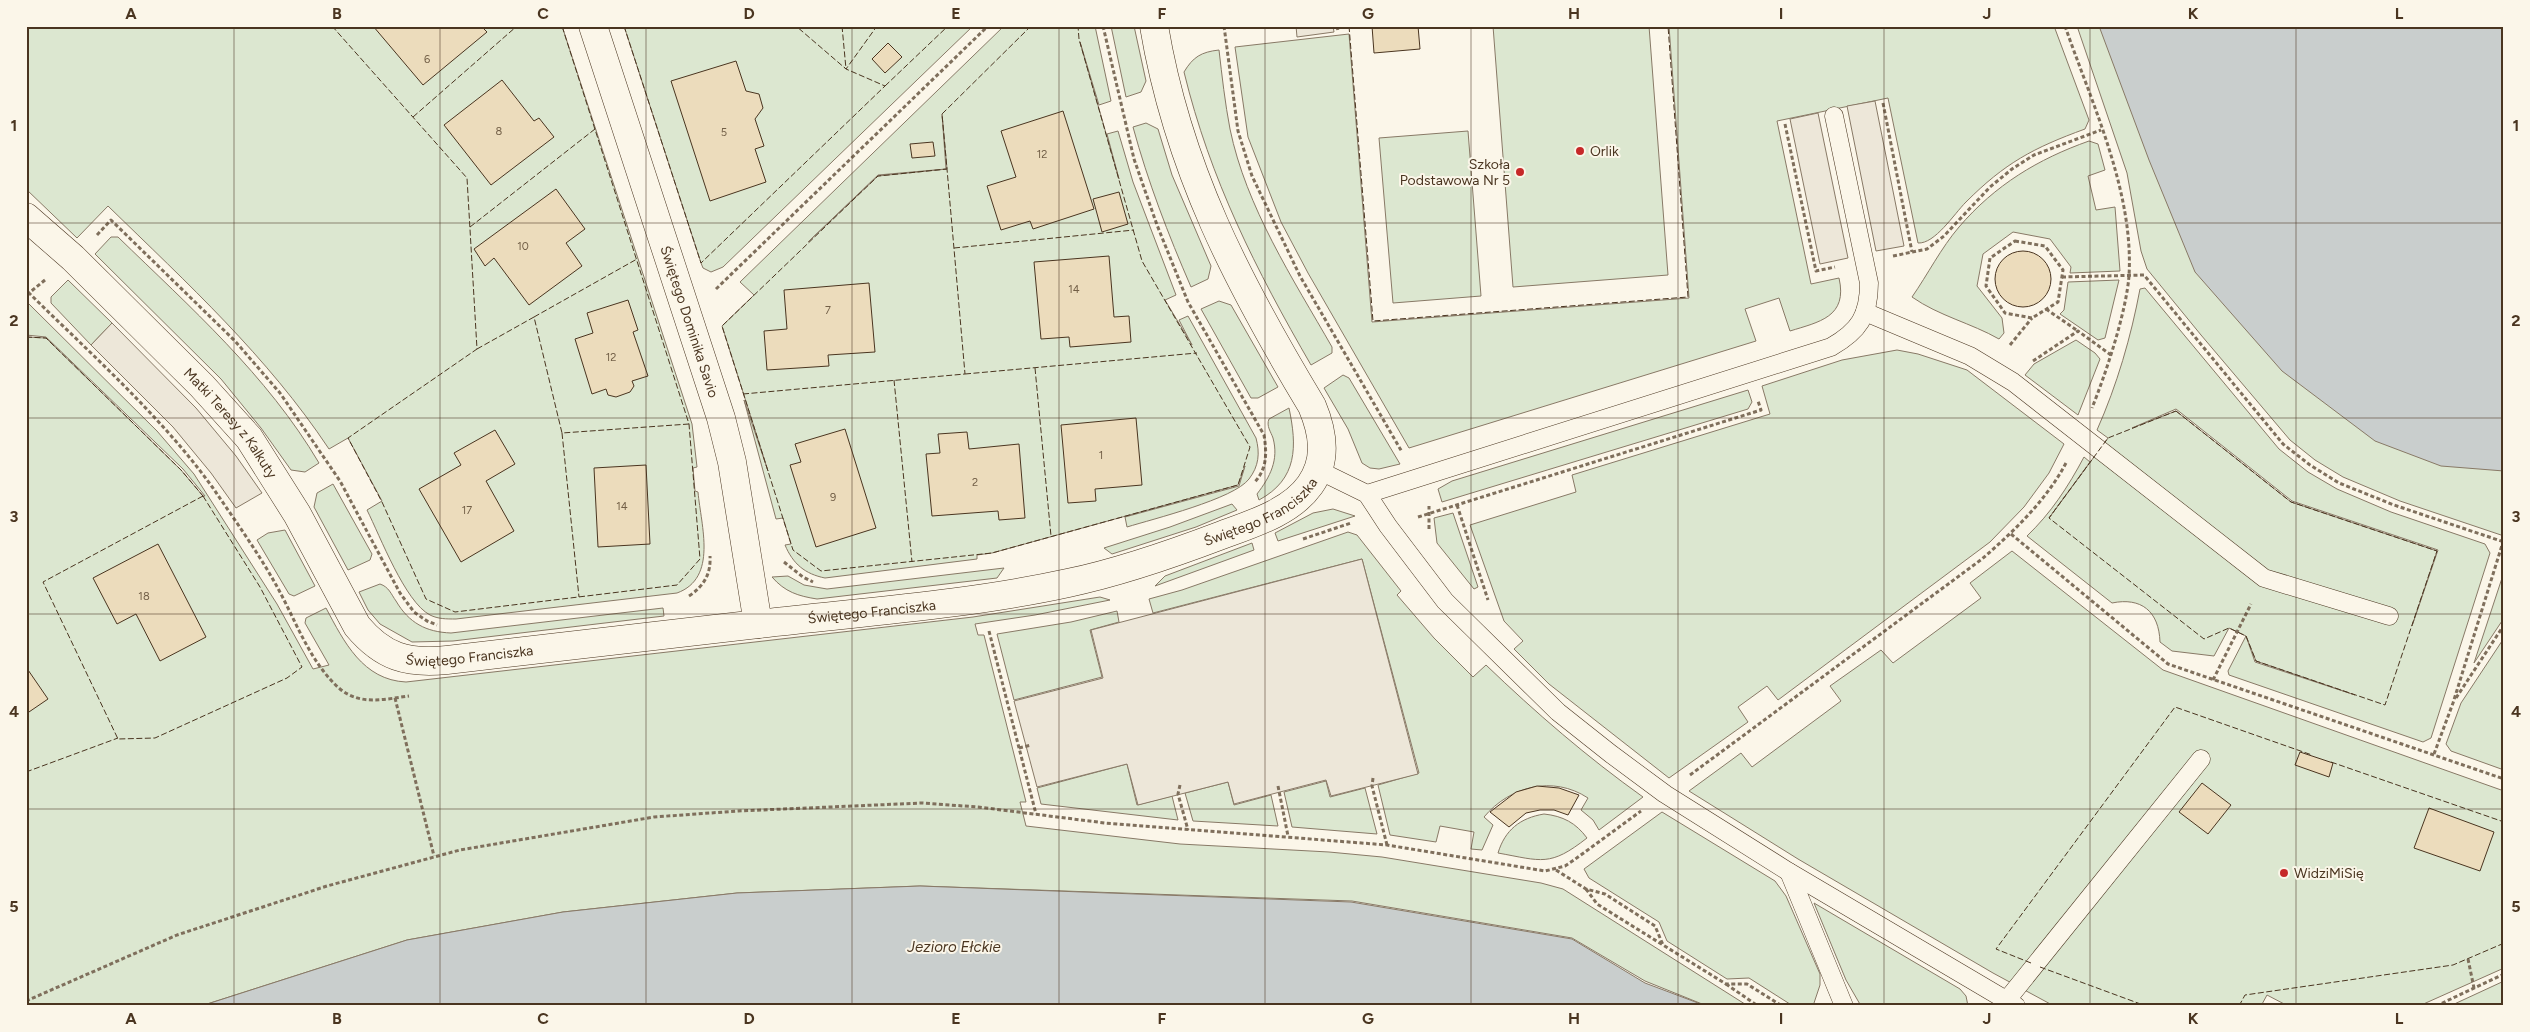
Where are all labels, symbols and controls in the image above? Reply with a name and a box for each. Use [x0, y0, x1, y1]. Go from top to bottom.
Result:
text: A [125, 4, 137, 23]
text: B [332, 4, 342, 23]
text: C [537, 4, 549, 23]
text: D [743, 4, 755, 23]
text: E [951, 4, 961, 23]
text: F [1158, 4, 1167, 23]
text: G [1362, 4, 1374, 23]
text: H [1568, 4, 1580, 23]
text: I [1779, 4, 1783, 23]
text: J [1983, 4, 1991, 23]
text: K [2188, 4, 2199, 23]
text: L [2395, 4, 2404, 23]
house number: 6 [424, 53, 430, 66]
text: 1 [11, 116, 17, 135]
text: 1 [2513, 116, 2519, 135]
house number: 8 [496, 125, 503, 138]
house number: 5 [721, 126, 727, 139]
place label: Orlik [1590, 143, 1619, 160]
marker: Orlik [1574, 145, 1586, 157]
house number: 12 [1037, 148, 1047, 161]
place label: Szkoła Podstawowa Nr 5 [1400, 156, 1510, 189]
marker: Szkoła Podstawowa Nr 5 [1514, 166, 1526, 178]
house number: 10 [517, 240, 529, 253]
street label: Świętego Dominika Savio [657, 244, 722, 400]
house number: 14 [1068, 283, 1080, 296]
house number: 7 [825, 304, 831, 317]
text: 2 [9, 311, 19, 330]
text: 2 [2511, 311, 2521, 330]
house number: 12 [606, 351, 616, 364]
street label: Matki Teresy z Kalkuty [180, 364, 281, 482]
house number: 1 [1099, 449, 1103, 462]
street label: Świętego Franciszka [1201, 475, 1321, 550]
house number: 2 [972, 476, 978, 489]
house number: 9 [830, 491, 836, 504]
house number: 14 [616, 500, 628, 513]
house number: 17 [462, 504, 472, 517]
text: 3 [10, 507, 19, 526]
text: 3 [2512, 507, 2521, 526]
house number: 18 [138, 590, 150, 603]
street label: Świętego Franciszka [807, 596, 937, 627]
street label: Świętego Franciszka [404, 642, 534, 670]
text: 4 [9, 702, 19, 721]
text: 4 [2511, 702, 2521, 721]
place label: WidziMiSię [2294, 865, 2364, 882]
marker: WidziMiSię [2278, 867, 2290, 879]
text: 5 [9, 897, 19, 916]
text: 5 [2511, 897, 2521, 916]
water label: Jezioro Ełckie [906, 938, 1001, 956]
text: A [125, 1009, 137, 1028]
text: B [332, 1009, 342, 1028]
text: C [537, 1009, 549, 1028]
text: D [743, 1009, 755, 1028]
text: E [951, 1009, 961, 1028]
text: F [1158, 1009, 1167, 1028]
text: G [1362, 1009, 1374, 1028]
text: H [1568, 1009, 1580, 1028]
text: I [1779, 1009, 1783, 1028]
text: J [1983, 1009, 1991, 1028]
text: K [2188, 1009, 2199, 1028]
text: L [2395, 1009, 2404, 1028]

